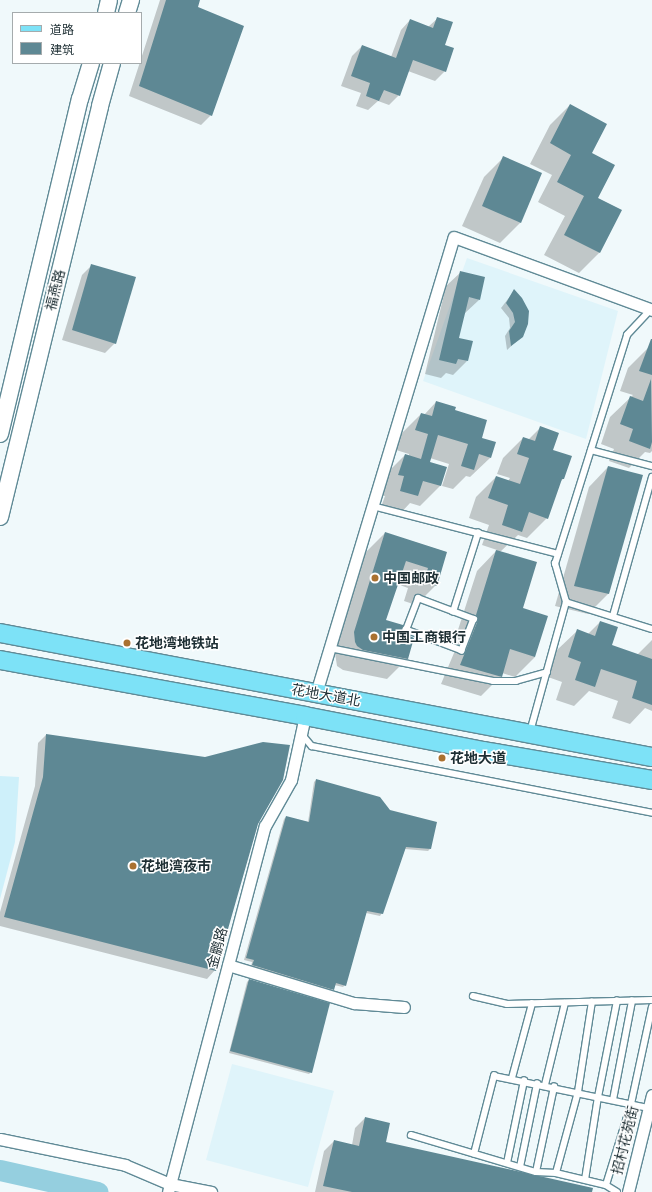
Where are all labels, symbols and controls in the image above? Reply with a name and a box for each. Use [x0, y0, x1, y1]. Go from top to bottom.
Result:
legend [12, 12, 142, 64]
text: 道路 [50, 23, 74, 37]
text: 建筑 [50, 43, 74, 57]
street label: 福燕路 [42, 268, 68, 312]
place label: 中国邮政 [383, 570, 439, 586]
marker: 中国邮政 [370, 573, 380, 583]
place label: 中国工商银行 [382, 629, 466, 645]
marker: 中国工商银行 [369, 632, 379, 642]
place label: 花地湾地铁站 [135, 635, 219, 651]
marker: 花地湾地铁站 [122, 638, 132, 648]
street label: 花地大道北 [290, 681, 362, 709]
place label: 花地大道 [450, 750, 506, 766]
marker: 花地大道 [437, 753, 447, 763]
place label: 花地湾夜市 [141, 858, 211, 874]
marker: 花地湾夜市 [128, 861, 138, 871]
street label: 金鹏路 [203, 926, 231, 970]
street label: 招村花苑街 [608, 1104, 642, 1176]

